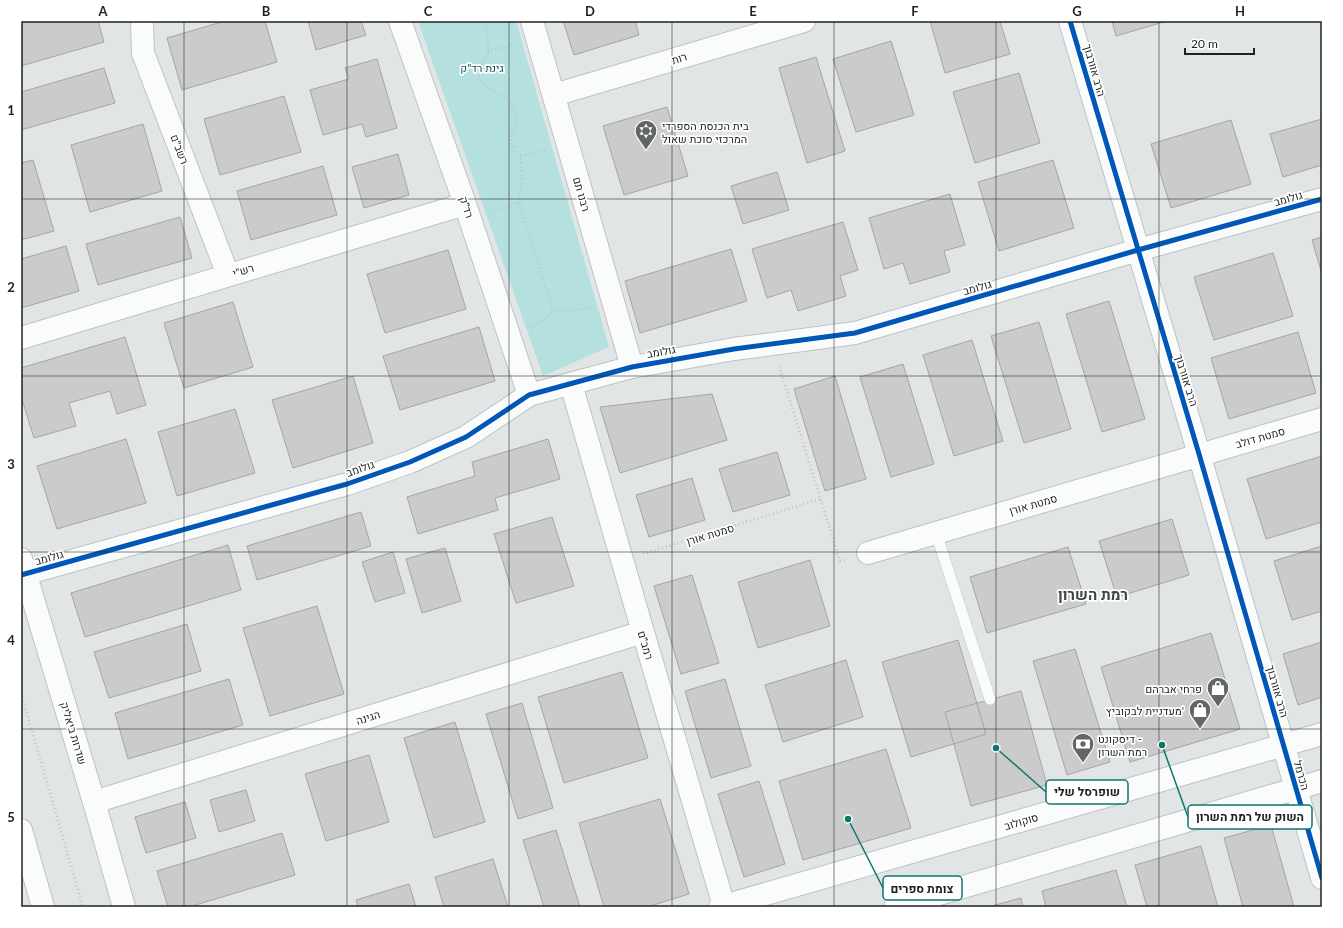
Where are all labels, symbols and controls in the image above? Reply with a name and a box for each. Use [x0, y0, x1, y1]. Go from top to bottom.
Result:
text: A [97, 3, 108, 19]
text: B [262, 3, 271, 19]
text: C [424, 3, 433, 19]
text: D [585, 3, 595, 19]
text: E [749, 3, 757, 19]
text: F [911, 3, 919, 19]
text: G [1072, 3, 1082, 19]
text: H [1235, 3, 1245, 19]
scale bar [1185, 30, 1254, 56]
text: 20 m [1191, 36, 1218, 51]
street label: הרב אוורבוך [1081, 42, 1109, 98]
street label: רות [670, 50, 688, 66]
park label: גינת רד"ק [460, 61, 504, 74]
text: 1 [7, 102, 15, 118]
synagogue icon: בית הכנסת הספרדי המרכזי סוכת שאול [633, 118, 659, 151]
place label: בית הכנסת הספרדי המרכזי סוכת שאול [662, 119, 749, 145]
street label: רשב"ם [168, 132, 192, 166]
street label: רבנו תם [571, 175, 593, 213]
street label: גולומב [1272, 188, 1304, 208]
street label: רד"ק [457, 194, 477, 220]
street label: רש"י [231, 261, 255, 279]
street label: גולומב [961, 277, 993, 297]
text: 2 [7, 279, 15, 295]
street label: גולומב [646, 342, 676, 360]
street label: הרב אוורבוך [1173, 352, 1201, 408]
street label: סמטת דולב [1234, 424, 1286, 450]
text: 3 [7, 456, 15, 472]
street label: גולומב [344, 457, 376, 479]
street label: סמטת אורן [1007, 491, 1059, 517]
street label: סמטת אורן [685, 521, 735, 547]
street label: גולומב [33, 547, 65, 567]
district label: רמת השרון [1058, 585, 1128, 603]
street label: רמב"ם [636, 629, 656, 661]
text: 4 [7, 632, 15, 648]
street label: הרב אוורבוך [1264, 663, 1292, 719]
shop icon: פרחי אברהם [1205, 675, 1231, 708]
place label: פרחי אברהם [1145, 682, 1202, 695]
shop icon: מעדניית לבקוביץ' [1187, 697, 1213, 730]
street label: שדרות ביאליק [58, 700, 90, 766]
place label: מעדניית לבקוביץ' [1106, 704, 1184, 717]
street label: הגינה [354, 707, 382, 727]
bank icon: דיסקונט - רמת השרון [1070, 731, 1096, 764]
place label: דיסקונט - רמת השרון [1098, 732, 1147, 758]
street label: הכרמל [1292, 759, 1312, 791]
callout: שופרסל שלי [1046, 780, 1128, 804]
text: שופרסל שלי [1054, 784, 1120, 799]
callout: השוק של רמת השרון [1188, 805, 1312, 829]
text: 5 [7, 809, 15, 825]
text: השוק של רמת השרון [1196, 809, 1304, 824]
street label: סוקולוב [1002, 810, 1040, 832]
callout: צומת ספרים [883, 876, 962, 900]
text: צומת ספרים [890, 881, 954, 896]

